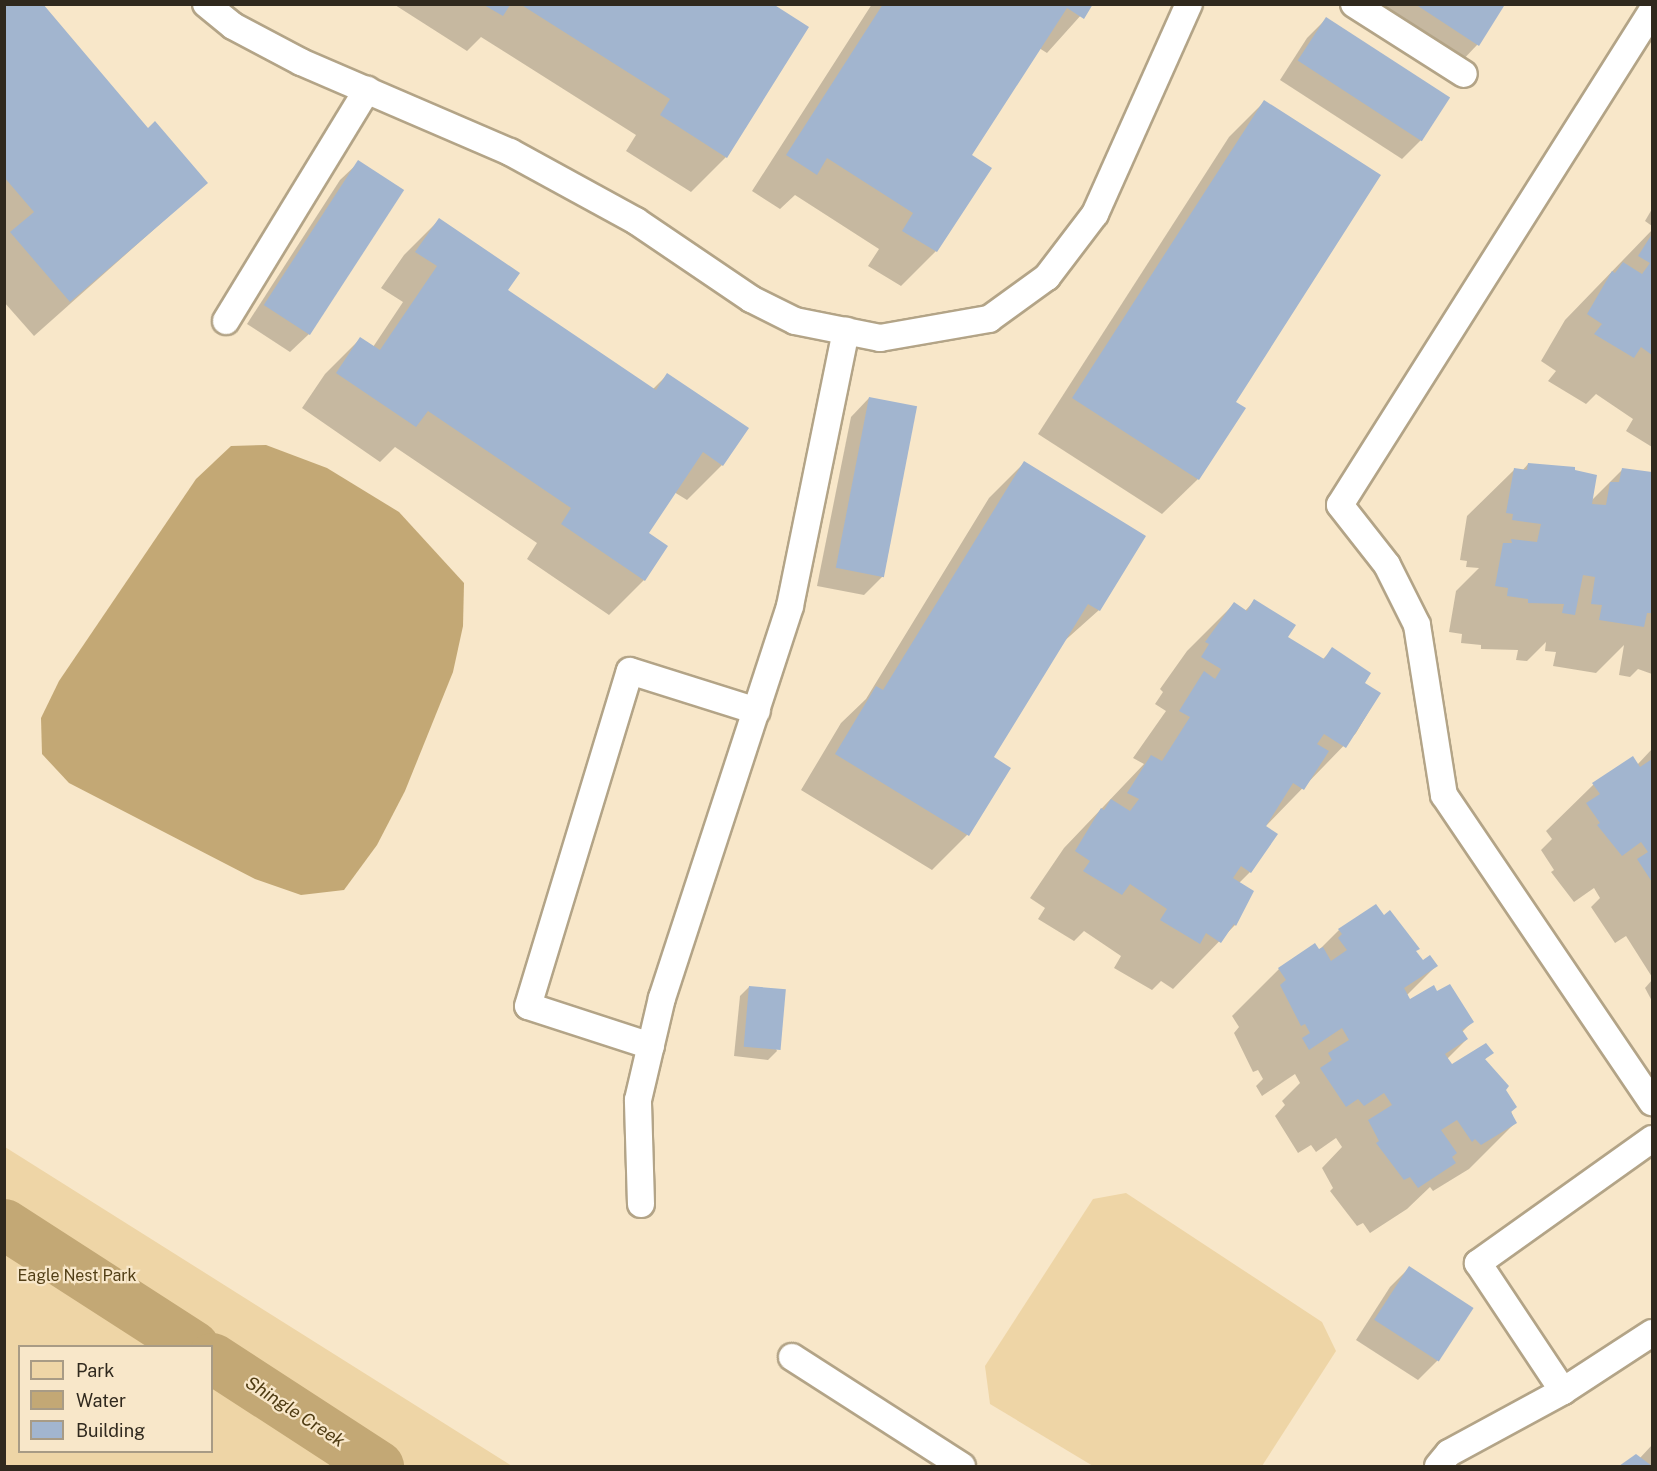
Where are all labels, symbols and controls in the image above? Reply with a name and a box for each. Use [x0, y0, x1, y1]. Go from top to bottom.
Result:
park label: Eagle Nest Park [17, 1266, 137, 1286]
legend [18, 1345, 213, 1453]
text: Park [76, 1360, 114, 1381]
water label: Shingle Creek [241, 1372, 349, 1452]
text: Water [76, 1390, 126, 1411]
text: Building [76, 1420, 145, 1441]

